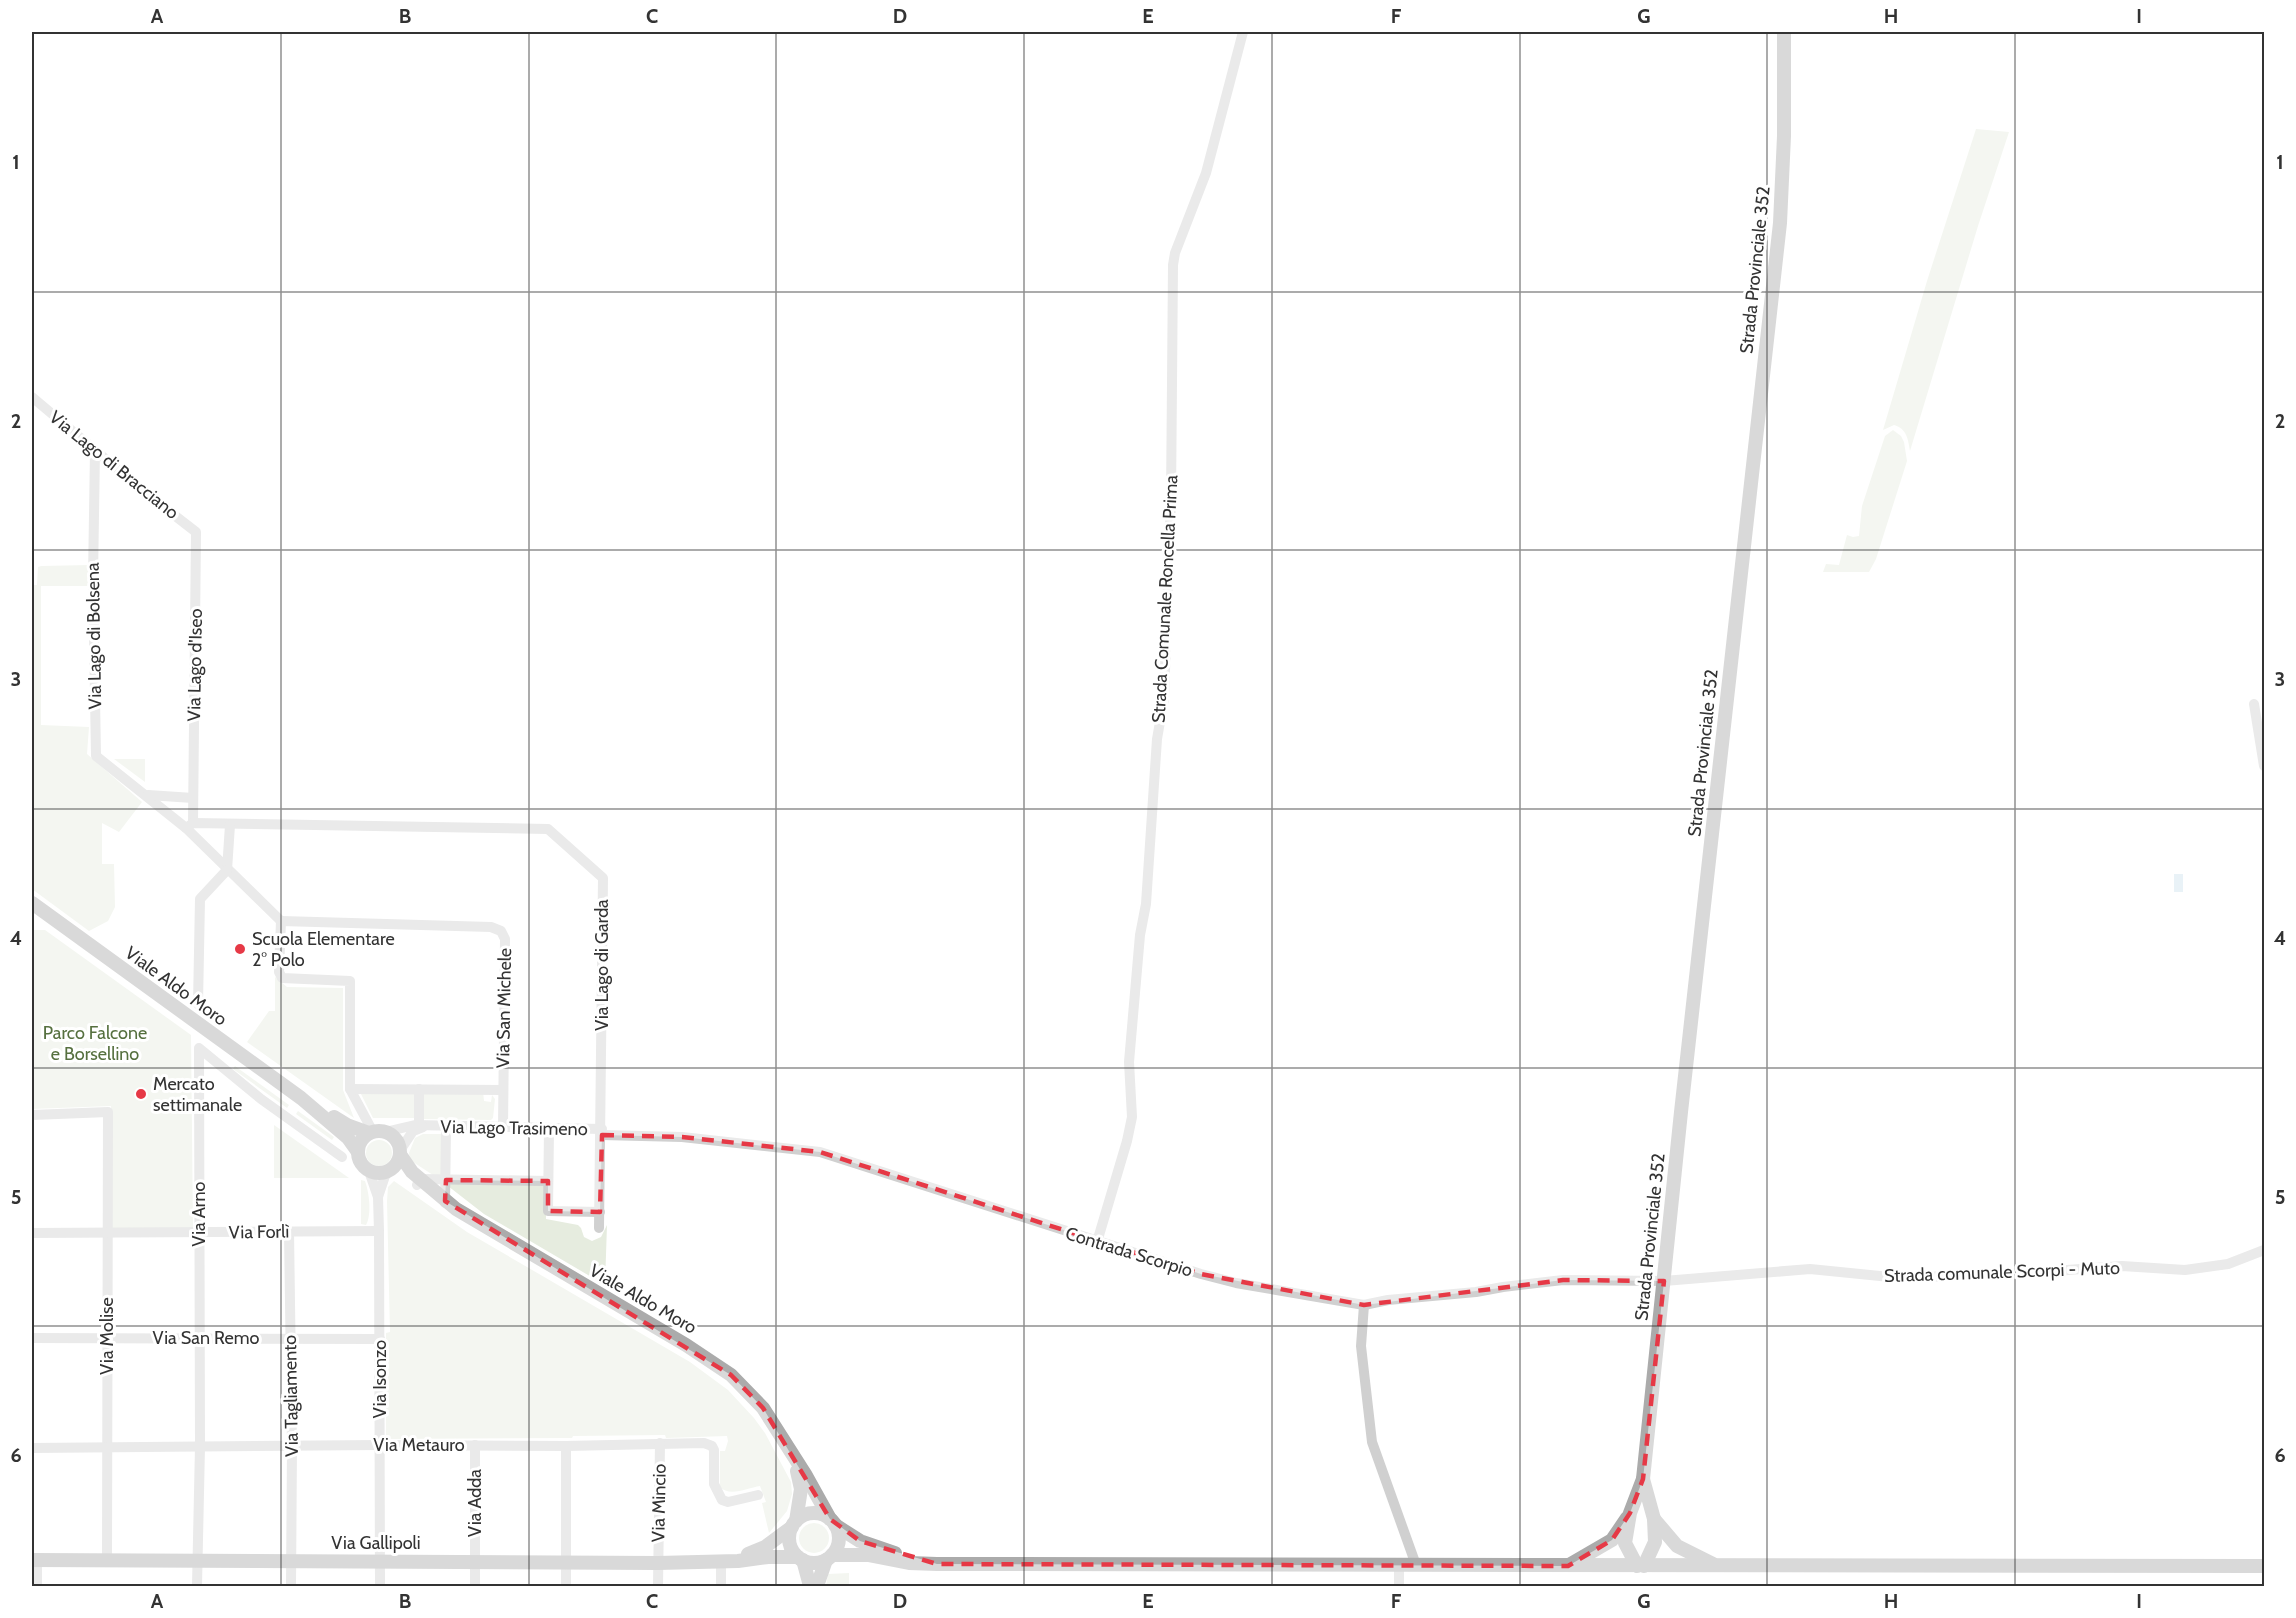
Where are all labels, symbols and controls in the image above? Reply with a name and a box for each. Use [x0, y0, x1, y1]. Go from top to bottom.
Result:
text: A [151, 4, 164, 28]
text: B [399, 4, 411, 28]
text: C [646, 4, 658, 28]
text: D [893, 4, 907, 28]
text: E [1142, 4, 1154, 28]
text: F [1391, 4, 1402, 28]
text: G [1637, 4, 1651, 28]
text: H [1884, 4, 1898, 28]
text: I [2136, 4, 2142, 28]
text: 1 [12, 150, 20, 174]
text: 1 [2276, 150, 2284, 174]
street label: Strada Provinciale 352 [1735, 185, 1775, 355]
street label: Via Lago di Bracciano [45, 406, 183, 524]
text: 2 [11, 409, 21, 433]
text: 2 [2275, 409, 2285, 433]
street label: Strada Comunale Roncella Prima [1148, 474, 1183, 724]
street label: Via Lago di Bolsena [82, 562, 106, 710]
street label: Via Lago d'Iseo [183, 608, 207, 722]
text: 3 [11, 667, 21, 691]
text: 3 [2275, 667, 2285, 691]
street label: Strada Provinciale 352 [1683, 668, 1723, 838]
street label: Via Lago di Garda [591, 899, 613, 1031]
text: 4 [10, 926, 22, 950]
text: 4 [2274, 926, 2286, 950]
place label: Scuola Elementare 2° Polo [252, 928, 395, 971]
street label: Viale Aldo Moro [121, 942, 231, 1030]
marker: Scuola Elementare 2° Polo [233, 942, 247, 956]
street label: Via San Michele [492, 948, 516, 1068]
park label: Parco Falcone e Borsellino [43, 1022, 147, 1065]
place label: Mercato settimanale [153, 1073, 242, 1116]
marker: Mercato settimanale [134, 1087, 148, 1101]
street label: Via Lago Trasimeno [440, 1116, 588, 1140]
street label: Strada Provinciale 352 [1630, 1152, 1670, 1322]
street label: Via Arno [188, 1181, 210, 1247]
text: 5 [11, 1185, 21, 1209]
text: 5 [2275, 1185, 2285, 1209]
street label: Via Forlì [229, 1220, 290, 1244]
street label: Contrada Scorpio [1063, 1222, 1195, 1282]
street label: Strada comunale Scorpi - Muto [1884, 1257, 2120, 1287]
street label: Viale Aldo Moro [585, 1259, 701, 1339]
street label: Via Molise [96, 1297, 118, 1375]
street label: Via San Remo [153, 1327, 260, 1349]
street label: Via Tagliamento [279, 1335, 303, 1457]
street label: Via Isonzo [369, 1340, 391, 1418]
street label: Via Metauro [373, 1434, 465, 1456]
text: 6 [10, 1443, 22, 1467]
text: 6 [2274, 1443, 2286, 1467]
street label: Via Mincio [647, 1463, 671, 1542]
street label: Via Adda [464, 1469, 486, 1537]
street label: Via Gallipoli [331, 1532, 421, 1554]
text: A [151, 1589, 164, 1613]
text: B [399, 1589, 411, 1613]
text: C [646, 1589, 658, 1613]
text: D [893, 1589, 907, 1613]
text: E [1142, 1589, 1154, 1613]
text: F [1391, 1589, 1402, 1613]
text: G [1637, 1589, 1651, 1613]
text: H [1884, 1589, 1898, 1613]
text: I [2136, 1589, 2142, 1613]

